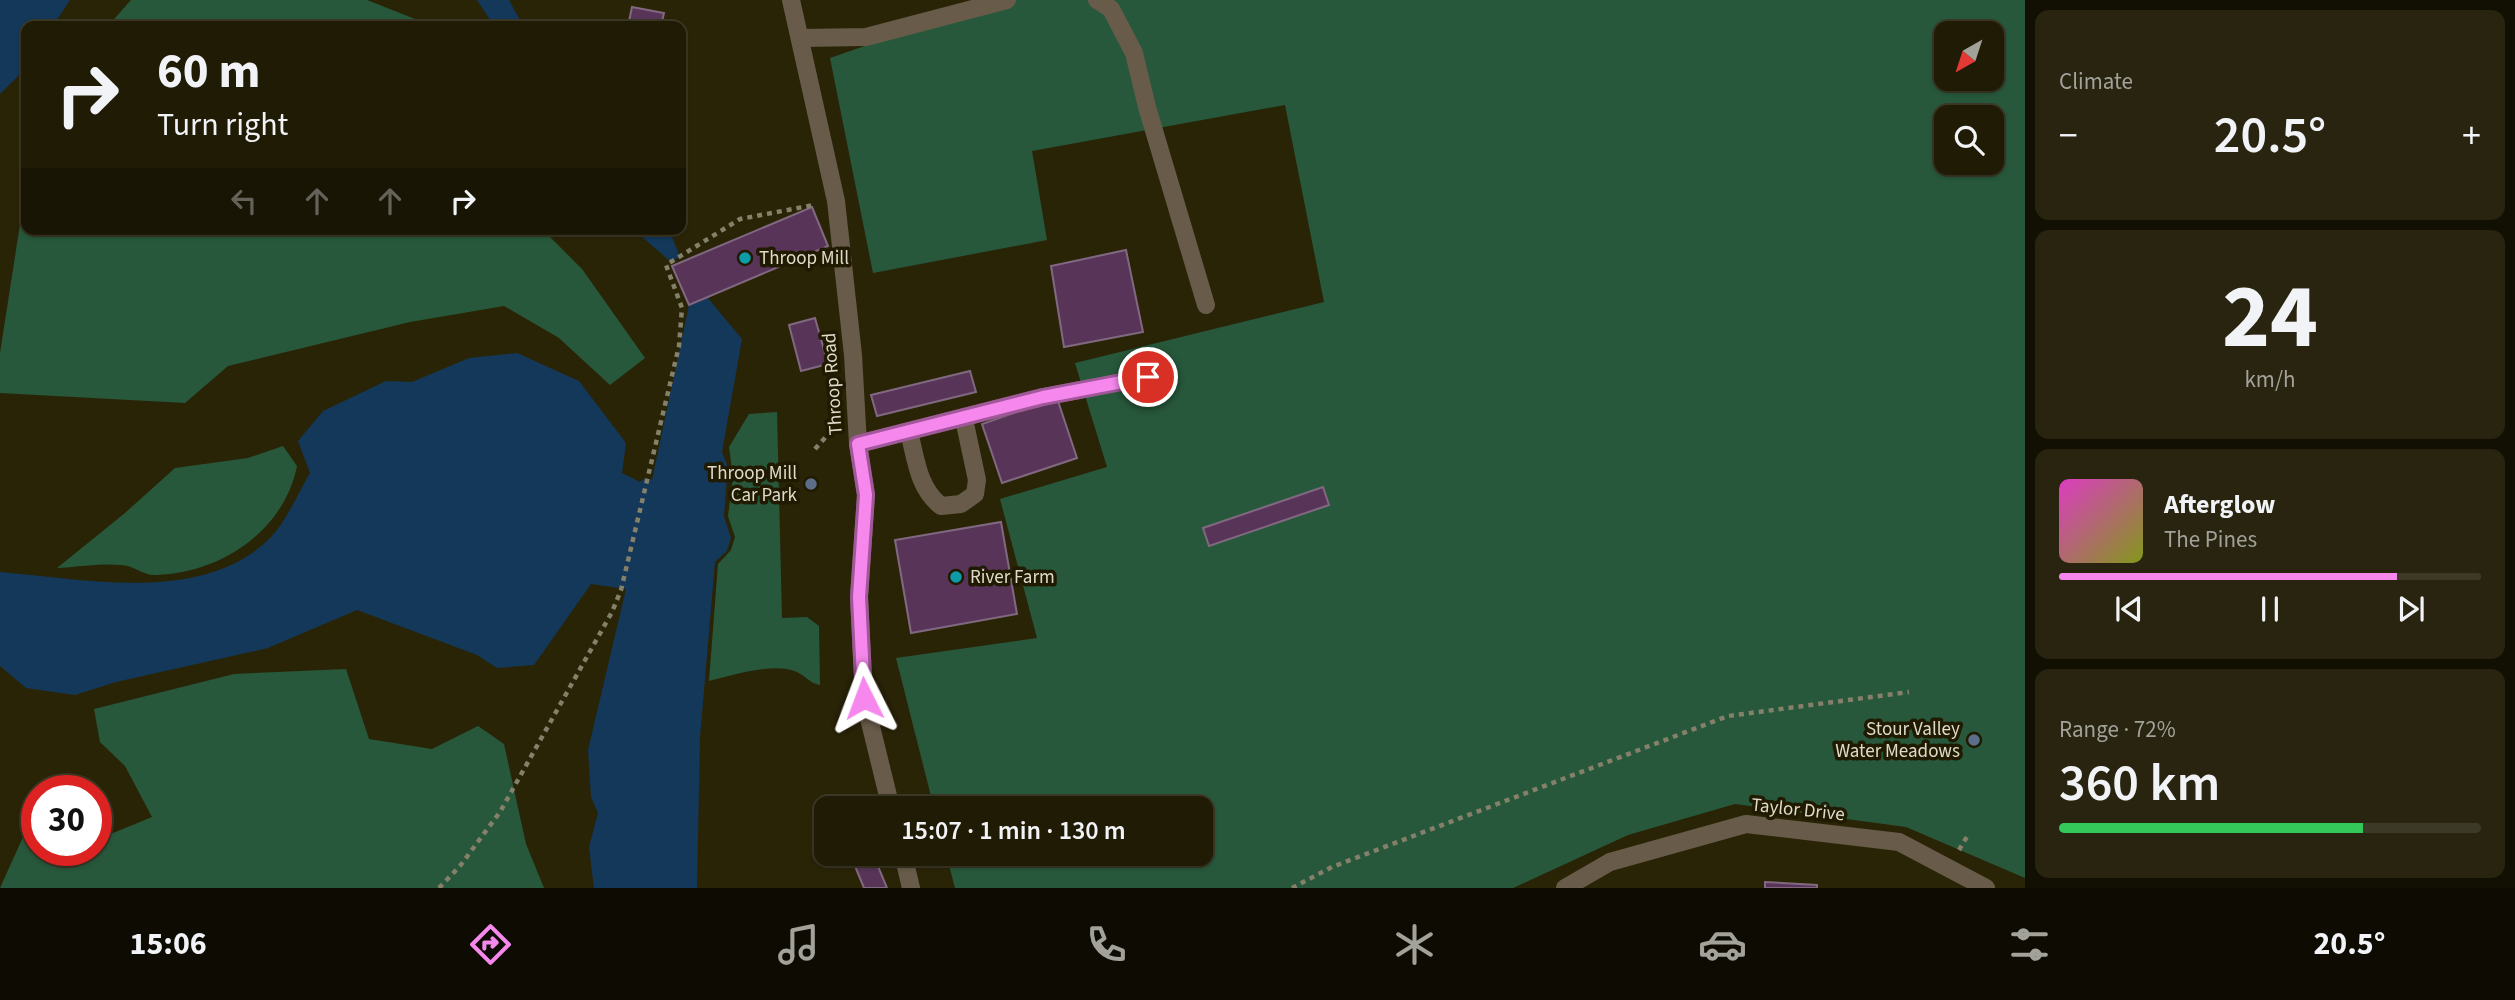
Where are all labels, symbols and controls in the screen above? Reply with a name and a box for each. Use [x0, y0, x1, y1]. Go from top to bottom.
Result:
north arrow [1934, 21, 2004, 91]
map controls [1934, 21, 2004, 175]
text: 60 m [157, 37, 261, 107]
icon: right [42, 49, 133, 140]
text: Climate [2059, 65, 2133, 98]
text: 20.5° [2214, 99, 2326, 173]
text: Turn right [157, 102, 288, 148]
button: search [1934, 105, 2004, 175]
text: − [2059, 109, 2078, 163]
text: + [2462, 109, 2481, 163]
icon: left [225, 182, 263, 220]
icon: ahead [298, 182, 336, 220]
icon: ahead [371, 182, 409, 220]
icon: right [444, 182, 482, 220]
place label: Throop Mill [759, 245, 849, 272]
marker: Throop Mill [737, 250, 753, 266]
text: 24 [2222, 253, 2318, 382]
street label: Throop Road [816, 332, 850, 436]
pin [1118, 347, 1178, 407]
icon: arrive [1129, 358, 1167, 396]
text: km/h [2244, 363, 2296, 396]
place label: Throop Mill Car Park [707, 460, 798, 509]
marker: Throop Mill Car Park [803, 476, 819, 492]
text: Afterglow [2164, 486, 2275, 523]
text: The Pines [2164, 523, 2257, 556]
place label: River Farm [970, 564, 1055, 591]
marker: River Farm [948, 569, 964, 585]
icon: previous [2110, 590, 2148, 628]
icon: pause [2251, 590, 2289, 628]
icon: next [2392, 590, 2430, 628]
position arrow [827, 661, 901, 735]
text: Range · 72% [2059, 713, 2176, 746]
place label: Stour Valley Water Meadows [1835, 716, 1960, 765]
marker: Stour Valley Water Meadows [1966, 732, 1982, 748]
text: 360 km [2059, 747, 2220, 821]
speed limit sign: 30 [21, 775, 112, 866]
street label: Taylor Drive [1750, 792, 1846, 828]
text: 15:07 · 1 min · 130 m [901, 812, 1126, 849]
icon: directions [466, 920, 515, 969]
icon: music [774, 920, 823, 969]
icon: phone [1082, 920, 1131, 969]
icon: climate [1390, 920, 1439, 969]
icon: car [1698, 920, 1747, 969]
icon: filters [2005, 920, 2054, 969]
text: 15:06 [129, 921, 207, 967]
text: 20.5° [2313, 921, 2385, 967]

